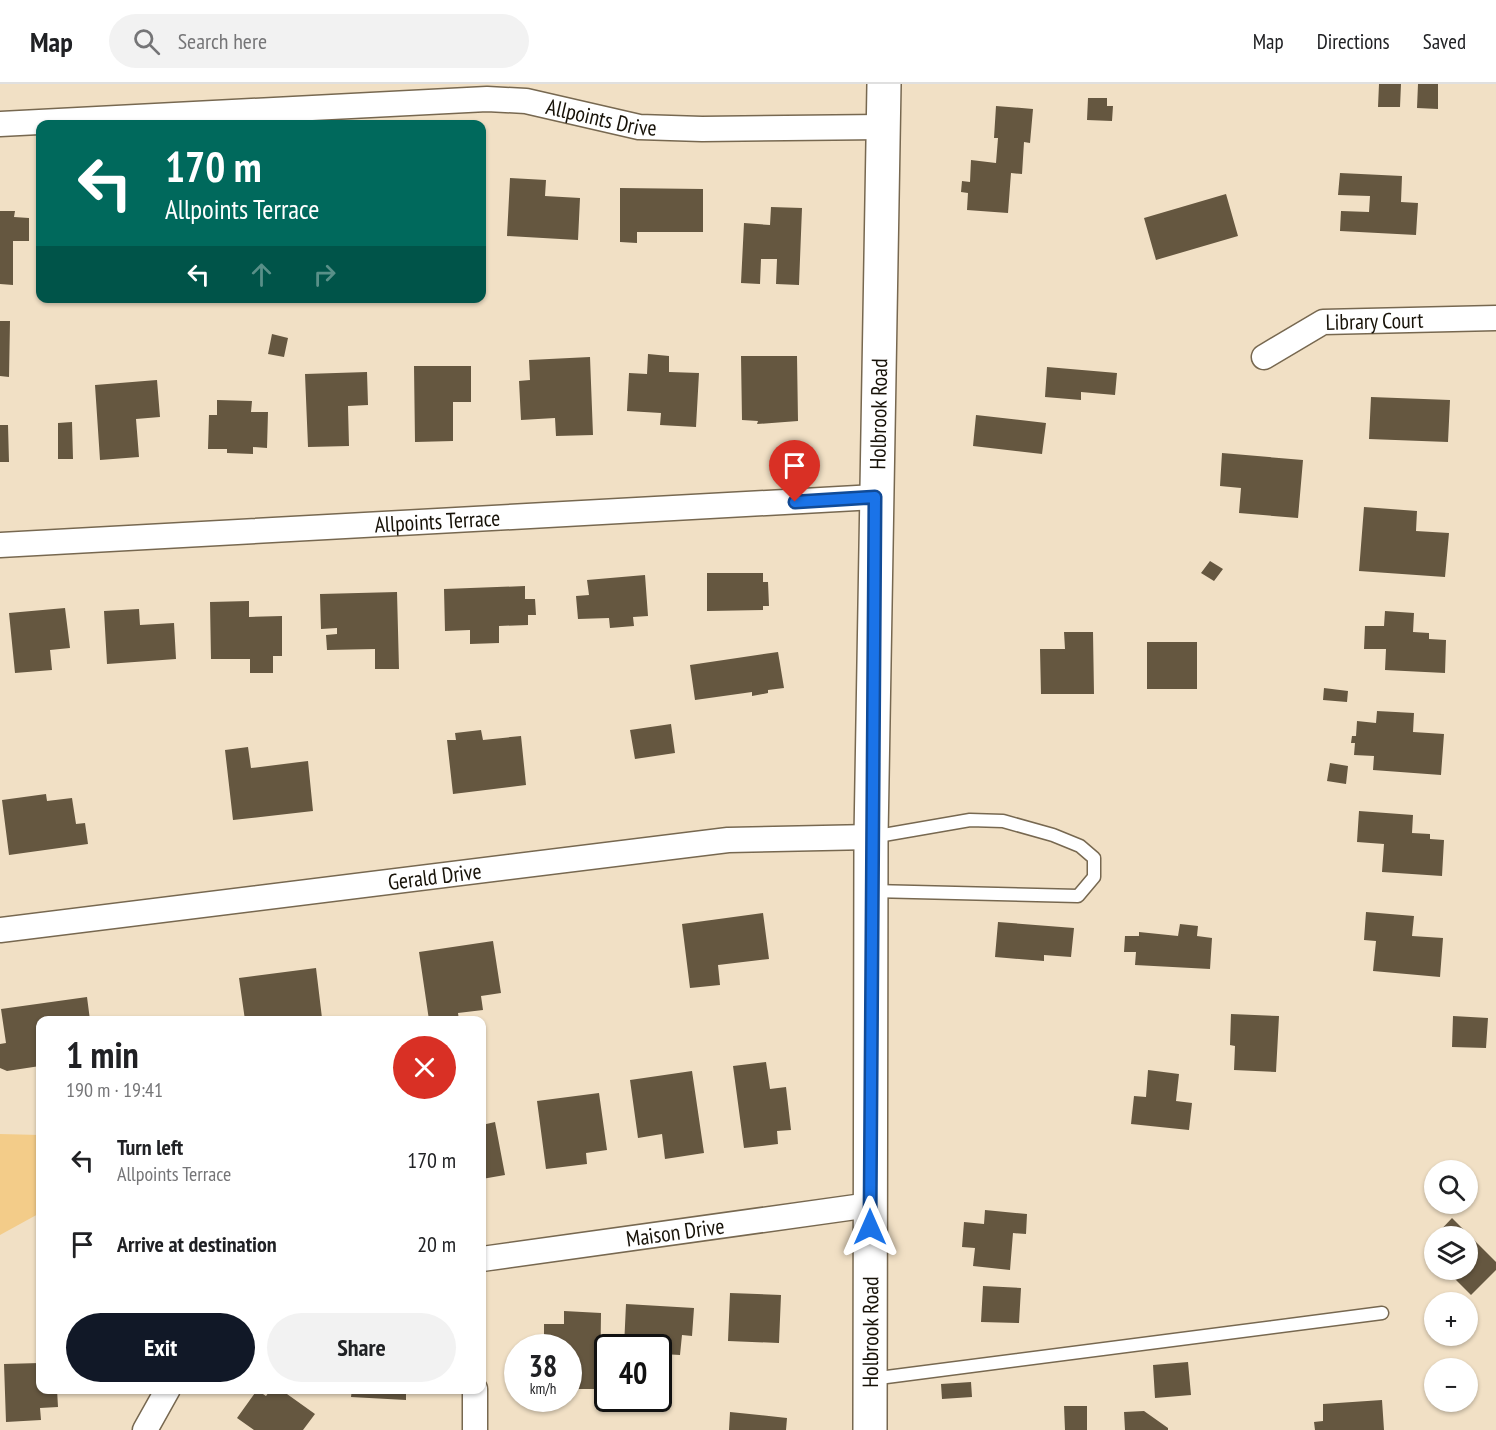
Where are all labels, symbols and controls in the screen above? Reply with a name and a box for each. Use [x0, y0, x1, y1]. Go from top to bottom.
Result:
search box [109, 14, 529, 68]
text: Map [30, 23, 73, 60]
icon: search [130, 25, 163, 58]
text: Search here [178, 27, 267, 55]
text: Map [1253, 28, 1284, 55]
text: Directions [1317, 28, 1390, 55]
text: Saved [1423, 28, 1466, 55]
street label: Allpoints Drive [543, 92, 657, 142]
text: 170 m [165, 139, 262, 194]
icon: left [66, 144, 144, 222]
text: Allpoints Terrace [165, 192, 319, 226]
icon: left [182, 258, 215, 291]
icon: ahead [245, 258, 278, 291]
icon: right [308, 258, 341, 291]
street label: Library Court [1325, 306, 1424, 336]
street label: Holbrook Road [863, 358, 893, 470]
pin [769, 440, 820, 502]
icon: arrive [778, 449, 811, 482]
street label: Allpoints Terrace [374, 504, 501, 538]
street label: Gerald Drive [386, 857, 483, 896]
text: 1 min [66, 1031, 139, 1078]
button: close [393, 1036, 456, 1099]
text: 190 m · 19:41 [66, 1077, 163, 1103]
text: Turn left [117, 1133, 183, 1161]
icon: left [66, 1144, 99, 1177]
text: 170 m [407, 1146, 456, 1174]
map controls [1424, 1160, 1478, 1412]
button: search [1424, 1160, 1478, 1214]
text: Allpoints Terrace [117, 1161, 231, 1187]
position arrow [838, 1195, 902, 1259]
street label: Maison Drive [624, 1211, 726, 1253]
button: layers [1424, 1226, 1478, 1280]
icon: arrive [66, 1228, 99, 1261]
text: Arrive at destination [117, 1230, 277, 1258]
text: 20 m [417, 1230, 456, 1258]
street label: Holbrook Road [856, 1276, 884, 1388]
button: + [1424, 1292, 1478, 1346]
button: Exit [66, 1313, 255, 1382]
button: Share [267, 1313, 456, 1382]
speed limit sign: 40 [594, 1334, 672, 1412]
text: 38 [529, 1346, 557, 1385]
button: − [1424, 1358, 1478, 1412]
text: km/h [530, 1379, 556, 1398]

